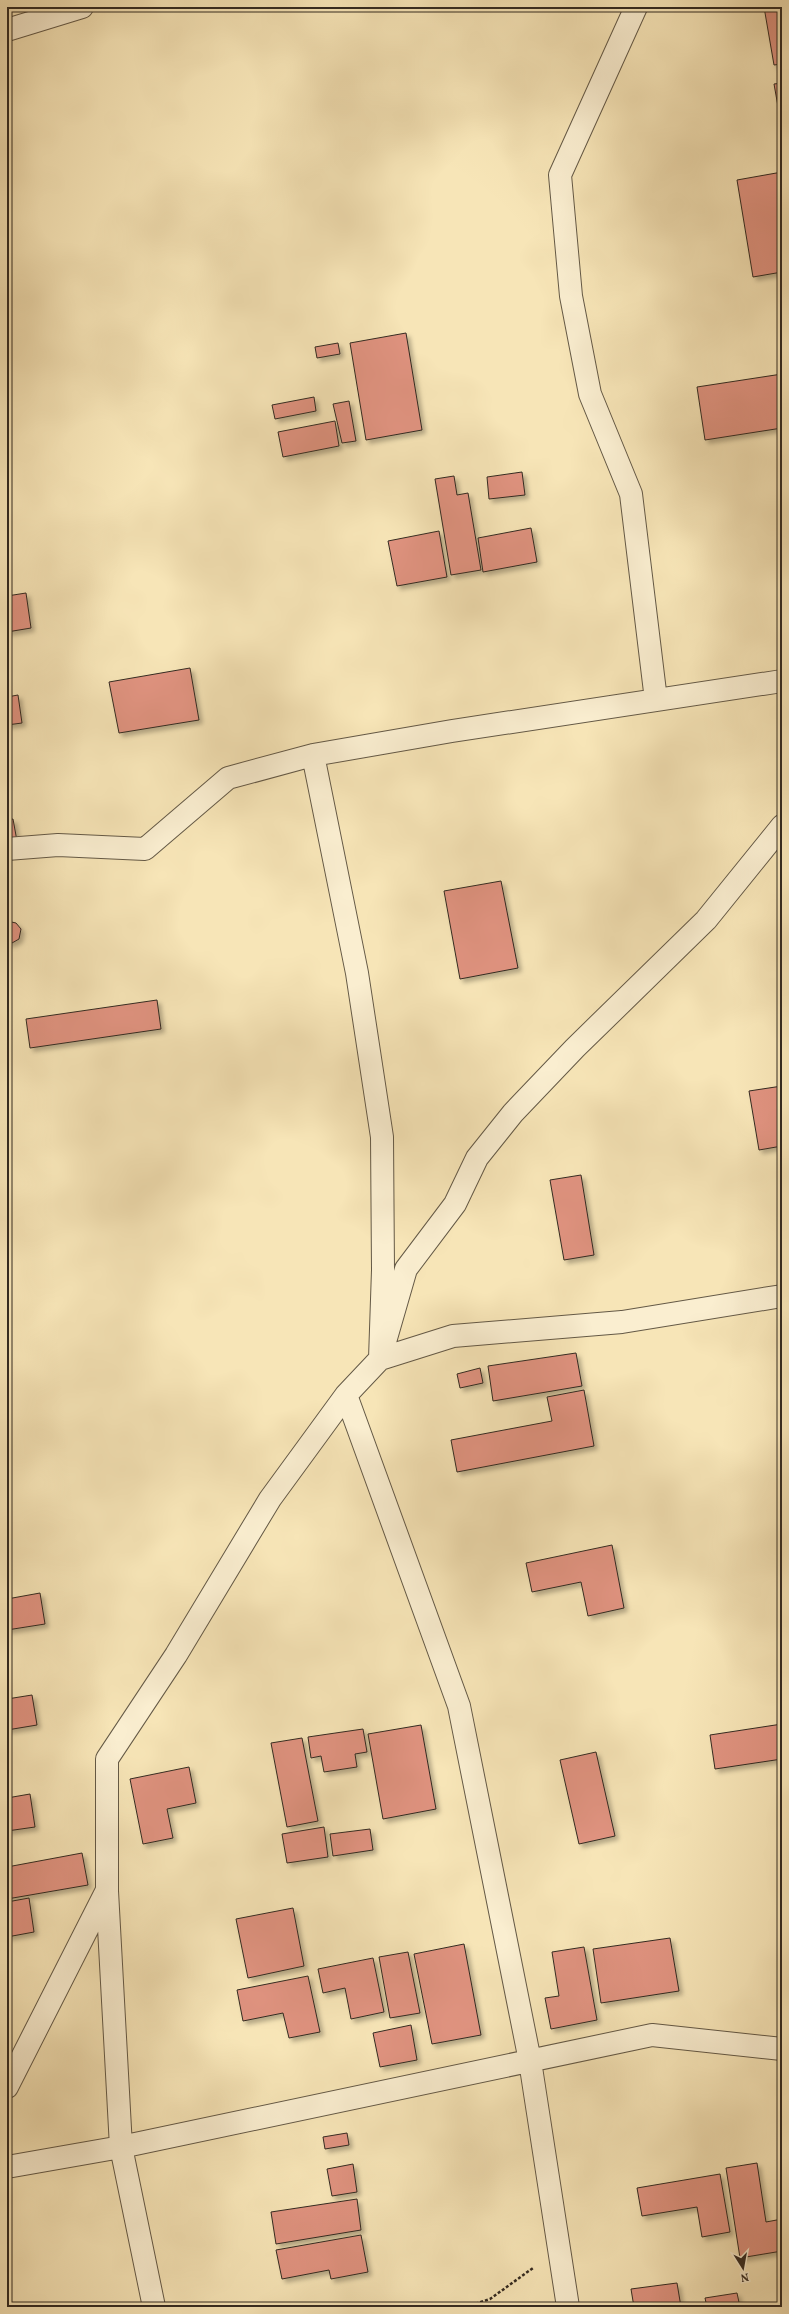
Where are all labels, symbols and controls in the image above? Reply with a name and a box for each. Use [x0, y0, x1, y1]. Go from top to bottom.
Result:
north arrow [723, 2248, 763, 2288]
text: N [739, 2268, 750, 2284]

